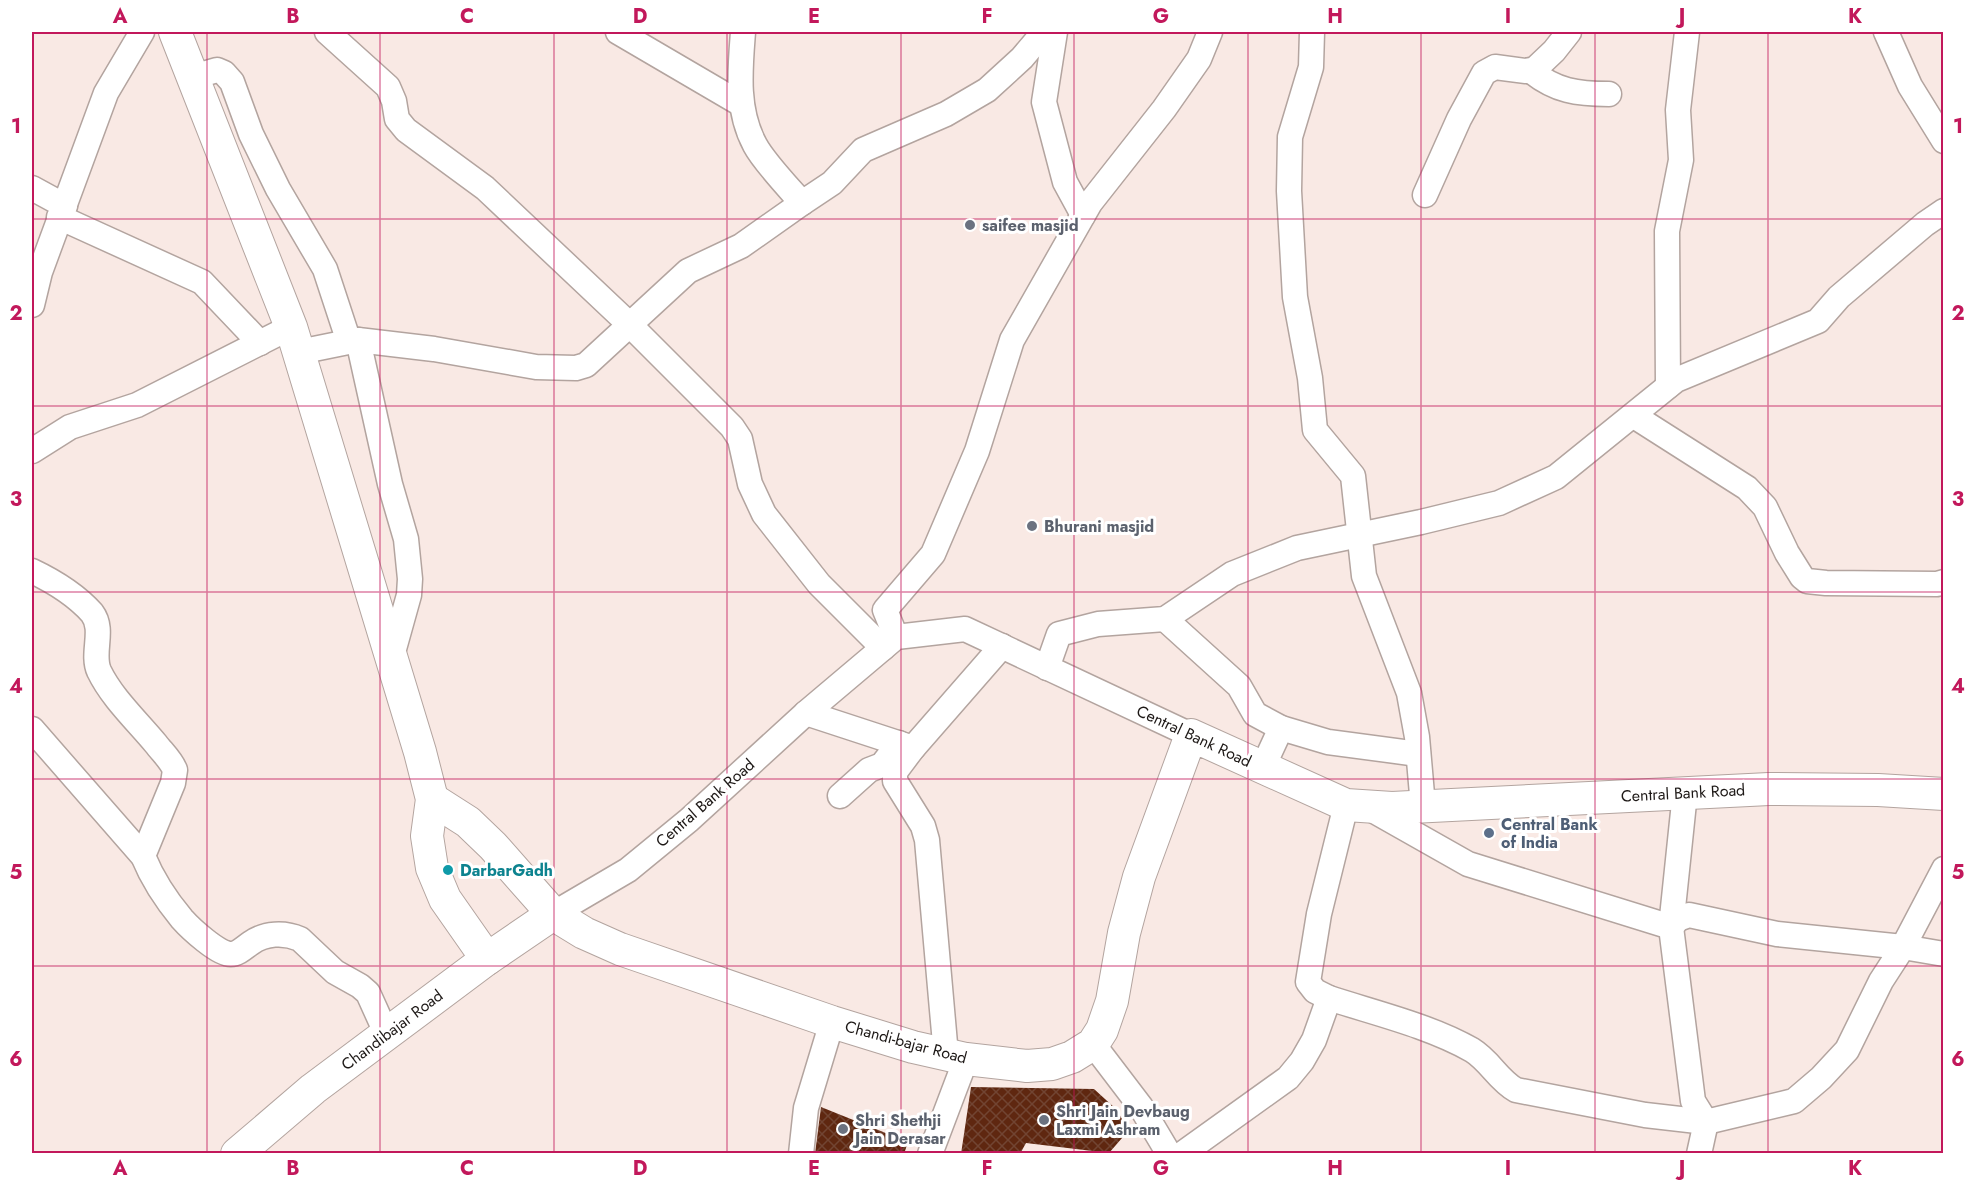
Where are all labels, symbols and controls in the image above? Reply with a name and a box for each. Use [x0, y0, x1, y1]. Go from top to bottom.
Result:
text: A [112, 2, 128, 31]
text: B [286, 2, 300, 31]
text: C [460, 2, 474, 31]
text: D [633, 2, 647, 31]
text: E [808, 2, 820, 31]
text: F [981, 2, 993, 31]
text: G [1153, 2, 1169, 31]
text: H [1327, 2, 1343, 31]
text: I [1505, 2, 1511, 31]
text: J [1675, 2, 1685, 31]
text: K [1848, 2, 1862, 31]
text: 1 [11, 112, 21, 141]
text: 1 [1953, 112, 1963, 141]
place label: saifee masjid [982, 214, 1079, 237]
marker: saifee masjid [963, 218, 977, 232]
text: 2 [9, 299, 23, 328]
text: 2 [1951, 299, 1965, 328]
text: 3 [10, 485, 22, 514]
text: 3 [1952, 485, 1964, 514]
place label: Bhurani masjid [1044, 515, 1154, 538]
marker: Bhurani masjid [1025, 519, 1039, 533]
text: 4 [9, 672, 23, 701]
text: 4 [1951, 672, 1965, 701]
street label: Central Bank Road [1133, 699, 1255, 773]
street label: Central Bank Road [650, 753, 760, 853]
street label: Central Bank Road [1620, 778, 1746, 808]
place label: Central Bank of India [1501, 813, 1598, 854]
marker: Central Bank of India [1482, 826, 1496, 840]
text: 5 [10, 858, 23, 887]
text: 5 [1952, 858, 1965, 887]
place label: DarbarGadh [460, 859, 553, 882]
marker: DarbarGadh [441, 863, 455, 877]
street label: Chandibajar Road [336, 984, 448, 1076]
street label: Chandi-bajar Road [842, 1015, 970, 1069]
text: 6 [9, 1045, 23, 1074]
text: 6 [1951, 1045, 1965, 1074]
place label: Shri Jain Devbaug Laxmi Ashram [1056, 1100, 1190, 1141]
place label: Shri Shethji Jain Derasar [852, 1109, 946, 1150]
marker: Shri Jain Devbaug Laxmi Ashram [1037, 1113, 1051, 1127]
marker: Shri Shethji Jain Derasar [836, 1122, 850, 1136]
text: A [112, 1154, 128, 1183]
text: B [286, 1154, 300, 1183]
text: C [460, 1154, 474, 1183]
text: D [633, 1154, 647, 1183]
text: E [808, 1154, 820, 1183]
text: F [981, 1154, 993, 1183]
text: G [1153, 1154, 1169, 1183]
text: H [1327, 1154, 1343, 1183]
text: I [1505, 1154, 1511, 1183]
text: J [1675, 1154, 1685, 1183]
text: K [1848, 1154, 1862, 1183]

